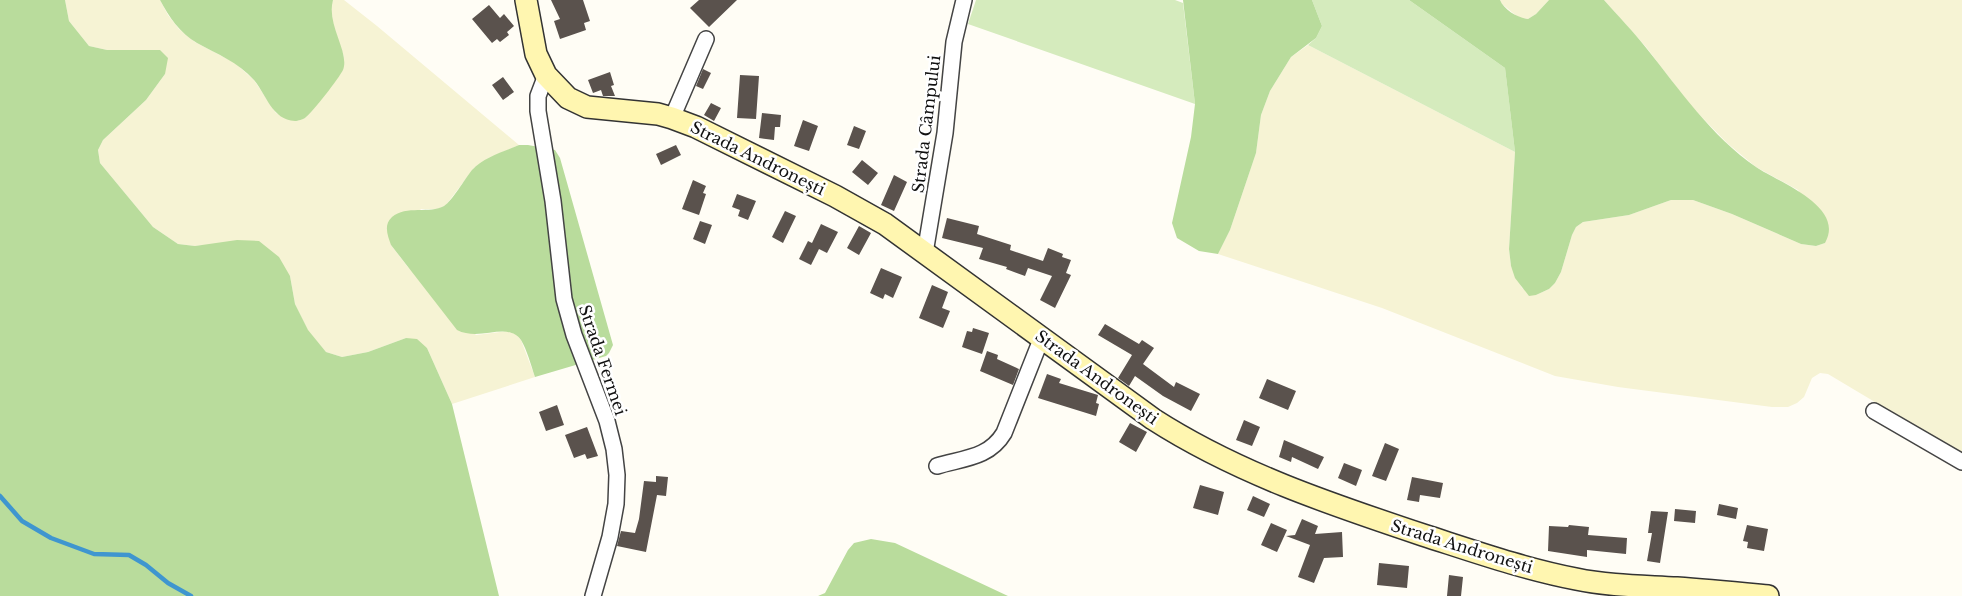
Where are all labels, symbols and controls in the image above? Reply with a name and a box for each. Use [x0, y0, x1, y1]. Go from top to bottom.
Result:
street label: Strada Câmpului [908, 53, 944, 194]
street label: Strada Andronești [687, 117, 829, 200]
street label: Strada Fermei [575, 302, 631, 418]
street label: Strada Andronești [1031, 326, 1163, 430]
street label: Strada Andronești [1388, 515, 1536, 578]

